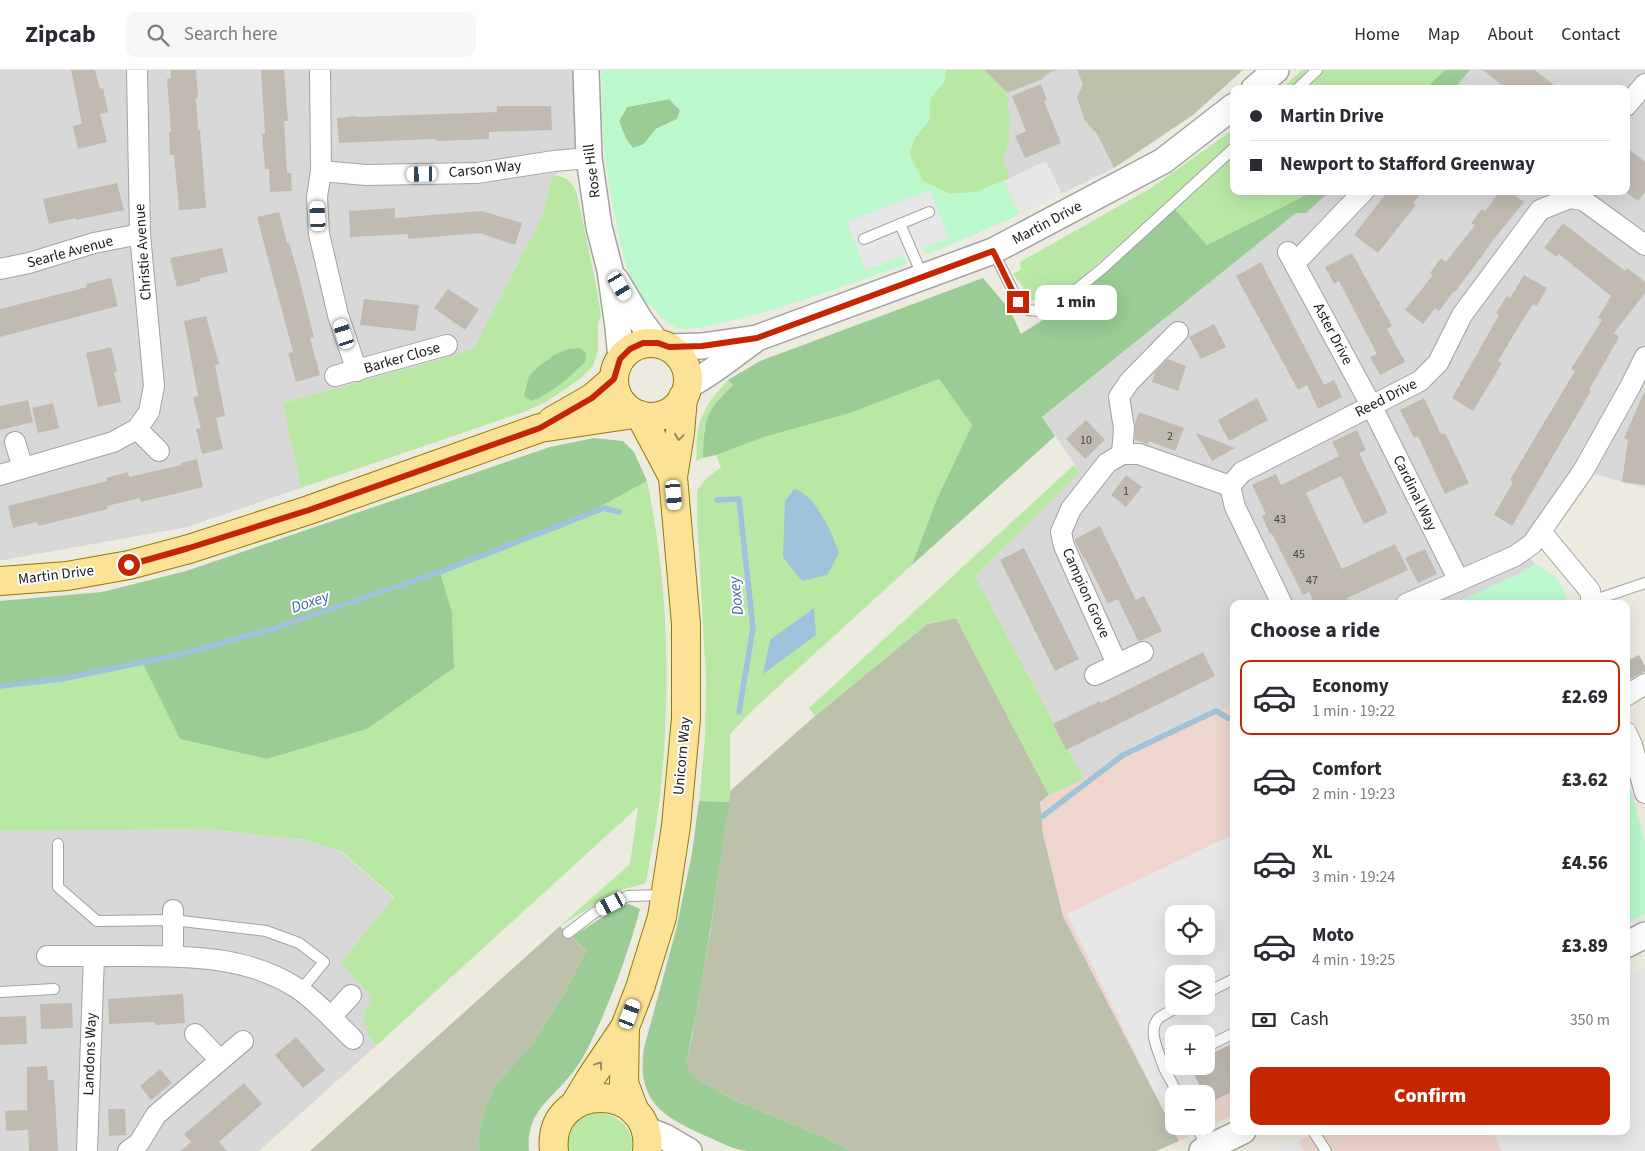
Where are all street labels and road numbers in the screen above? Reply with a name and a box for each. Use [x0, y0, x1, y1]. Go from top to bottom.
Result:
street label: Rose Hill [578, 143, 606, 199]
street label: Carson Way [448, 155, 522, 183]
street label: Martin Drive [1008, 196, 1086, 250]
street label: Christie Avenue [129, 203, 157, 301]
street label: Searle Avenue [25, 230, 115, 274]
street label: Aster Drive [1308, 299, 1358, 369]
street label: Barker Close [361, 337, 443, 379]
street label: Reed Drive [1351, 373, 1421, 423]
street label: Cardinal Way [1388, 452, 1442, 534]
street label: Campion Grove [1057, 545, 1115, 641]
street label: Martin Drive [17, 560, 95, 590]
street label: Unicorn Way [668, 716, 696, 796]
street label: Landons Way [78, 1012, 102, 1096]

